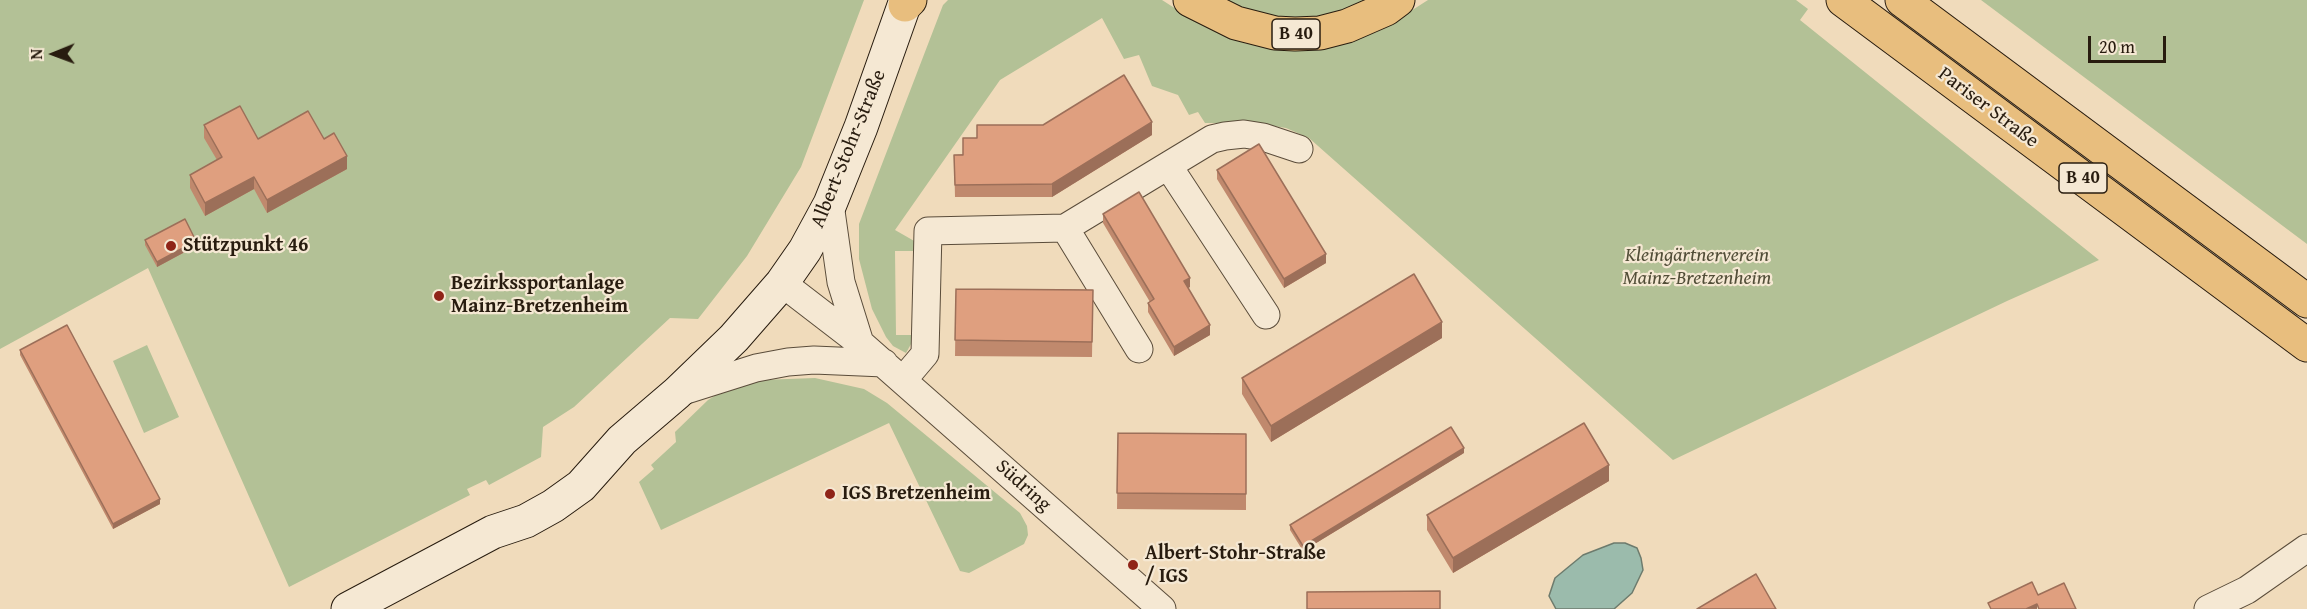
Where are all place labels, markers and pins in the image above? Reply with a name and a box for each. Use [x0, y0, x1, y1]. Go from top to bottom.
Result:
place label: Stützpunkt 46 [183, 234, 308, 258]
marker: Stützpunkt 46 [164, 239, 178, 253]
place label: Bezirkssportanlage Mainz-Bretzenheim [451, 272, 628, 319]
marker: Bezirkssportanlage Mainz-Bretzenheim [432, 289, 446, 303]
place label: IGS Bretzenheim [842, 482, 991, 506]
marker: IGS Bretzenheim [823, 487, 837, 501]
place label: Albert-Stohr-Straße / IGS [1145, 542, 1326, 589]
marker: Albert-Stohr-Straße / IGS [1126, 558, 1140, 572]

